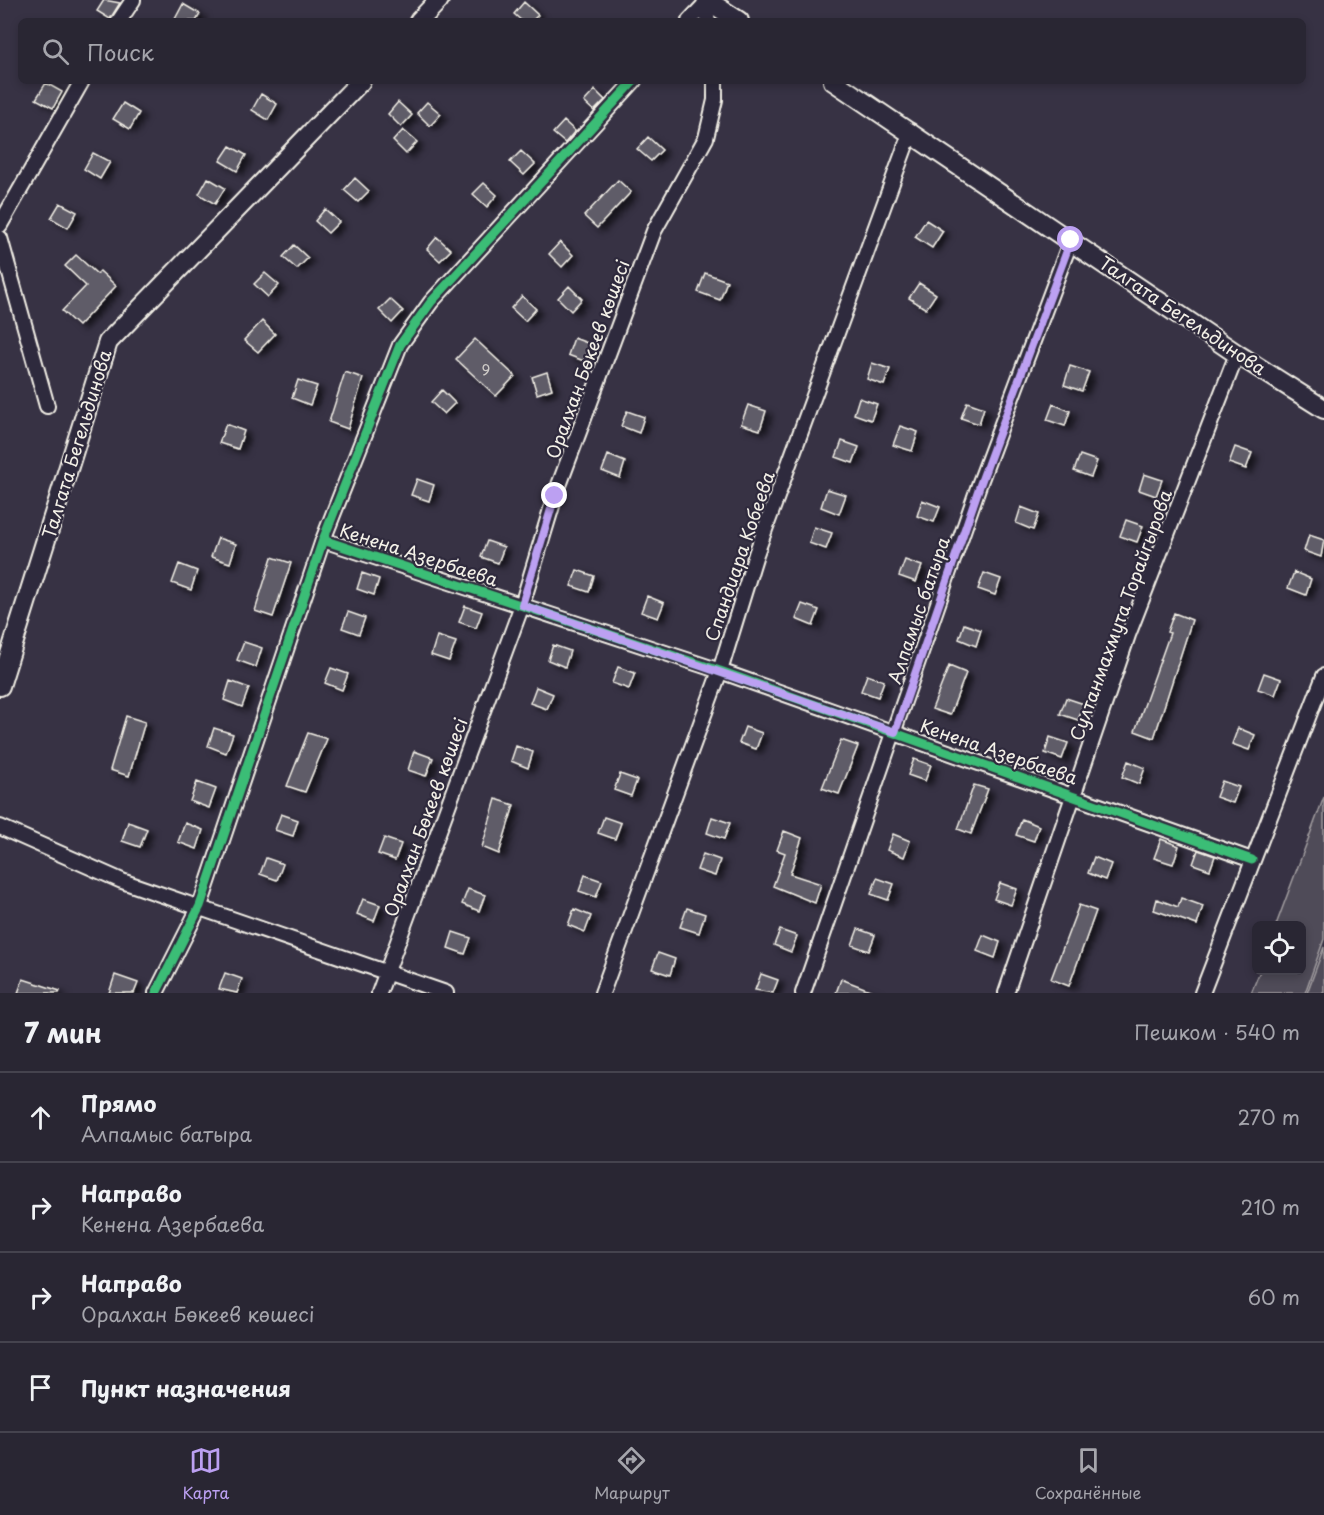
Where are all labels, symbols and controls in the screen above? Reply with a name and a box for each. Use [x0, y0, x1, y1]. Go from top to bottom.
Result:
search box [18, 18, 1306, 84]
icon: search [39, 35, 72, 68]
text: Поиск [87, 35, 154, 68]
route start [1057, 226, 1083, 252]
street label: Талгата Бегельдинова [1094, 249, 1273, 382]
street label: Оралхан Бөкеев көшесі [538, 256, 636, 462]
street label: Талгата Бегельдинова [34, 345, 118, 542]
house number: 9 [482, 357, 490, 380]
street label: Спандиара Кобеева [697, 467, 781, 645]
route end [541, 482, 567, 508]
street label: Султанмахмута Торайгырова [1062, 485, 1178, 744]
street label: Кенена Азербаева [336, 516, 502, 593]
street label: Алпамыс батыра [880, 532, 956, 687]
street label: Кенена Азербаева [917, 711, 1082, 791]
street label: Оралхан Бөкеев көшесі [376, 714, 474, 920]
map controls [1252, 921, 1306, 975]
button: locate [1252, 921, 1306, 975]
text: 7 мин [24, 1013, 102, 1052]
text: Пешком · 540 m [1134, 1017, 1300, 1047]
text: Прямо [81, 1086, 156, 1119]
icon: ahead [24, 1101, 57, 1134]
text: 270 m [1237, 1102, 1300, 1132]
text: Алпамыс батыра [81, 1119, 252, 1149]
text: Направо [81, 1176, 182, 1209]
icon: right [24, 1191, 57, 1224]
text: 210 m [1241, 1192, 1300, 1222]
text: Кенена Азербаева [81, 1209, 264, 1239]
text: Направо [81, 1266, 182, 1299]
icon: right [24, 1281, 57, 1314]
text: 60 m [1248, 1282, 1300, 1312]
text: Оралхан Бөкеев көшесі [81, 1299, 315, 1329]
icon: arrive [24, 1371, 57, 1404]
text: Пункт назначения [81, 1371, 291, 1404]
tab: Карта [182, 1444, 229, 1504]
tab: Маршрут [594, 1444, 670, 1504]
tab: Сохранённые [1035, 1444, 1142, 1504]

